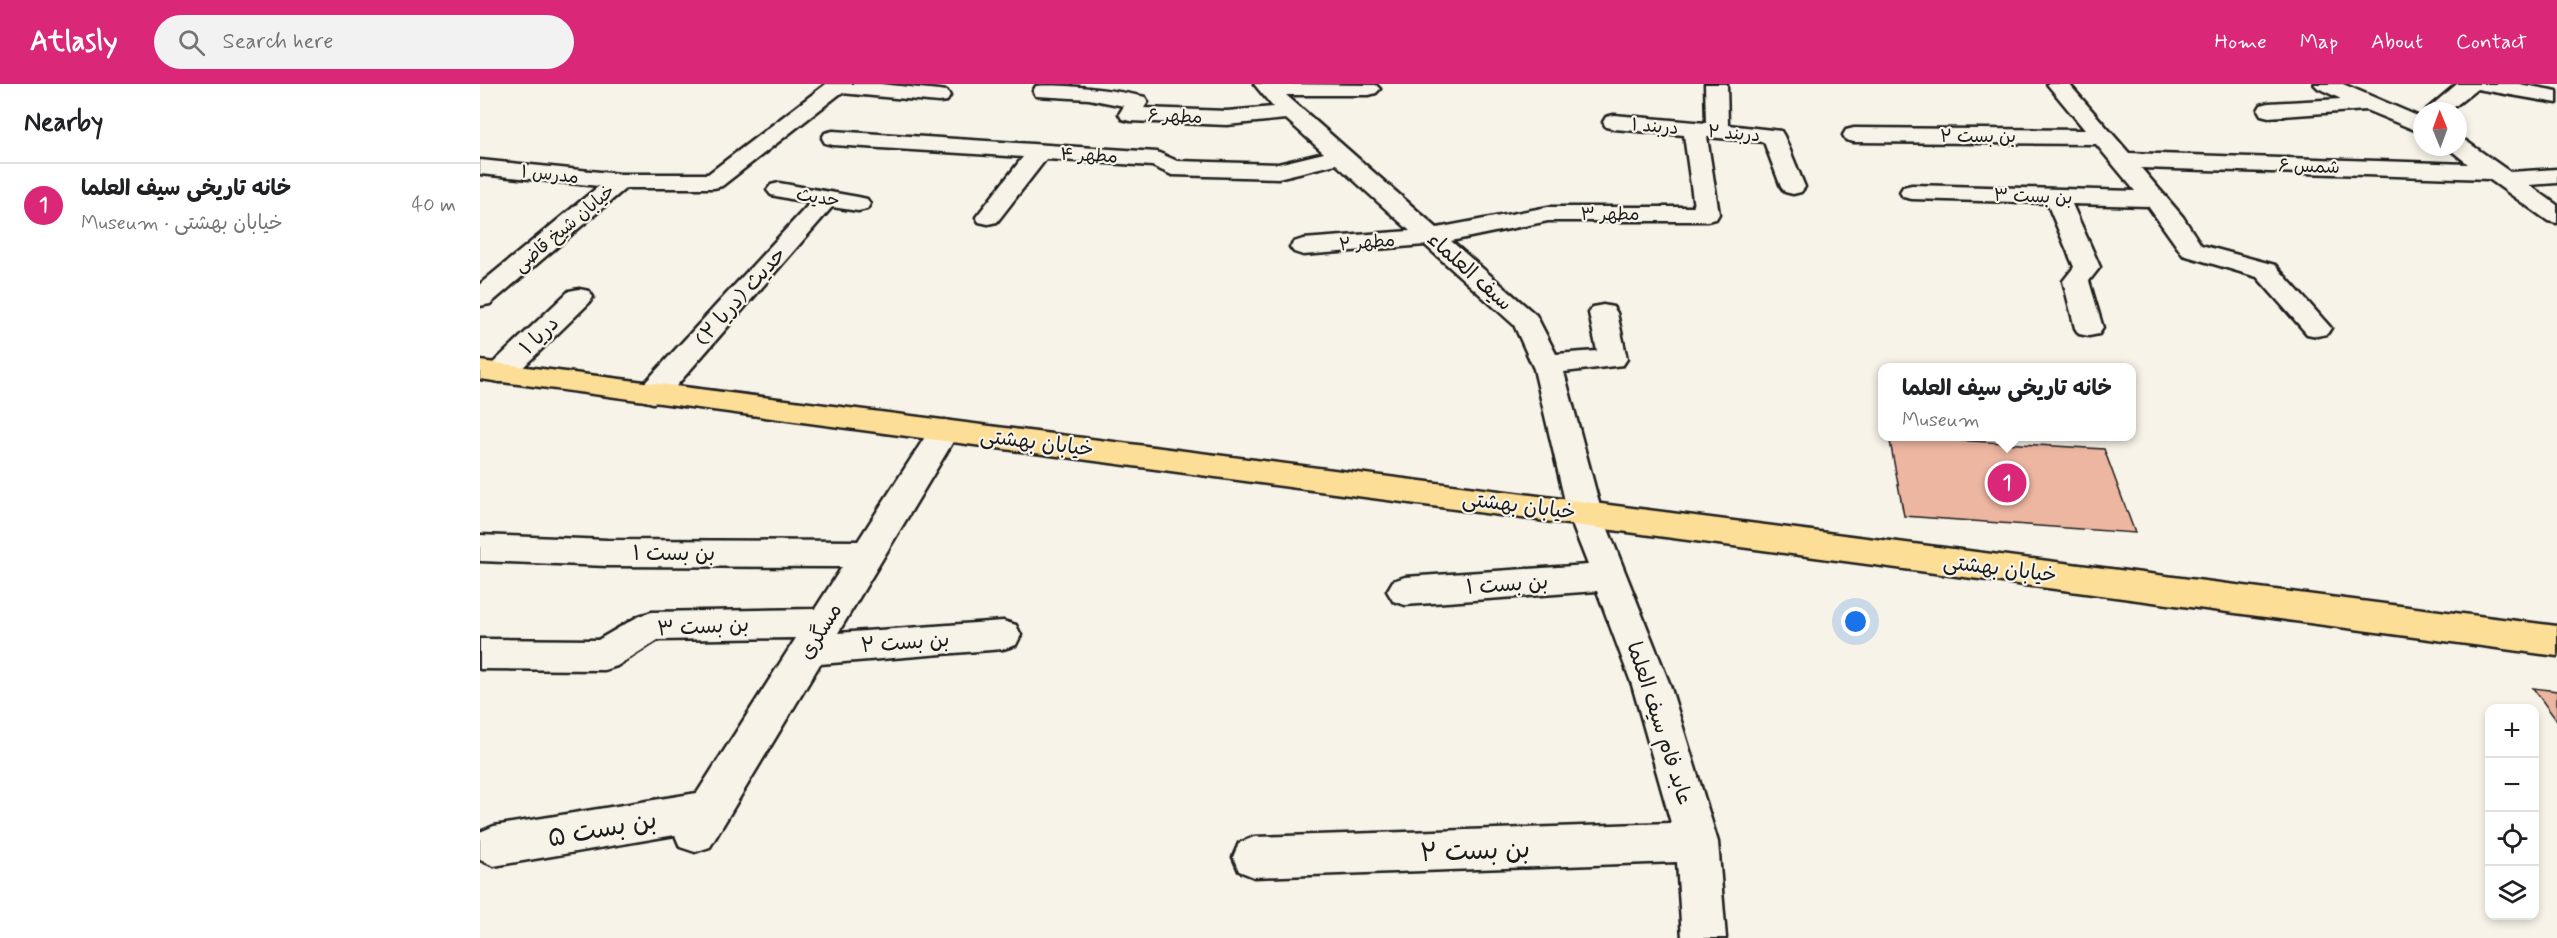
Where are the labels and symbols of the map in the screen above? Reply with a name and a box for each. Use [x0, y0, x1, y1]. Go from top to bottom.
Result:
north arrow [2413, 102, 2467, 156]
street label: مطهر ۶ [1147, 104, 1203, 130]
street label: دربند ۱ [1630, 113, 1679, 141]
street label: دربند ۲ [1707, 120, 1761, 148]
street label: بن بست ۲ [1940, 125, 2016, 149]
street label: مطهر ۴ [1060, 143, 1118, 169]
street label: شمس ۶ [2278, 154, 2340, 180]
street label: مدرس ۱ [520, 160, 580, 190]
street label: خیابان شیخ قاضی [509, 179, 620, 278]
street label: حدیث [794, 183, 841, 213]
street label: بن بست ۳ [1993, 184, 2073, 210]
street label: مطهر ۳ [1581, 203, 1639, 227]
street label: سیف العلماء [1421, 226, 1518, 318]
street label: مطهر ۲ [1338, 229, 1396, 257]
street label: حدیث (دریا ۲) [689, 241, 793, 352]
street label: دریا ۱ [514, 310, 565, 361]
street label: خیابان بهشتی [979, 422, 1095, 464]
pin: 1 [1988, 460, 2026, 506]
street label: خیابان بهشتی [1461, 485, 1577, 527]
street label: بن بست ۱ [633, 540, 715, 568]
street label: خیابان بهشتی [1942, 548, 2058, 590]
street label: بن بست ۱ [1465, 568, 1549, 602]
street label: مسگری [793, 598, 849, 665]
your location [1841, 607, 1870, 636]
street label: بن بست ۳ [656, 611, 750, 643]
street label: بن بست ۲ [860, 626, 950, 660]
street label: عابد فام سیف العلما [1619, 638, 1699, 809]
street label: بن بست ۵ [545, 804, 660, 856]
street label: بن بست ۲ [1419, 833, 1531, 871]

